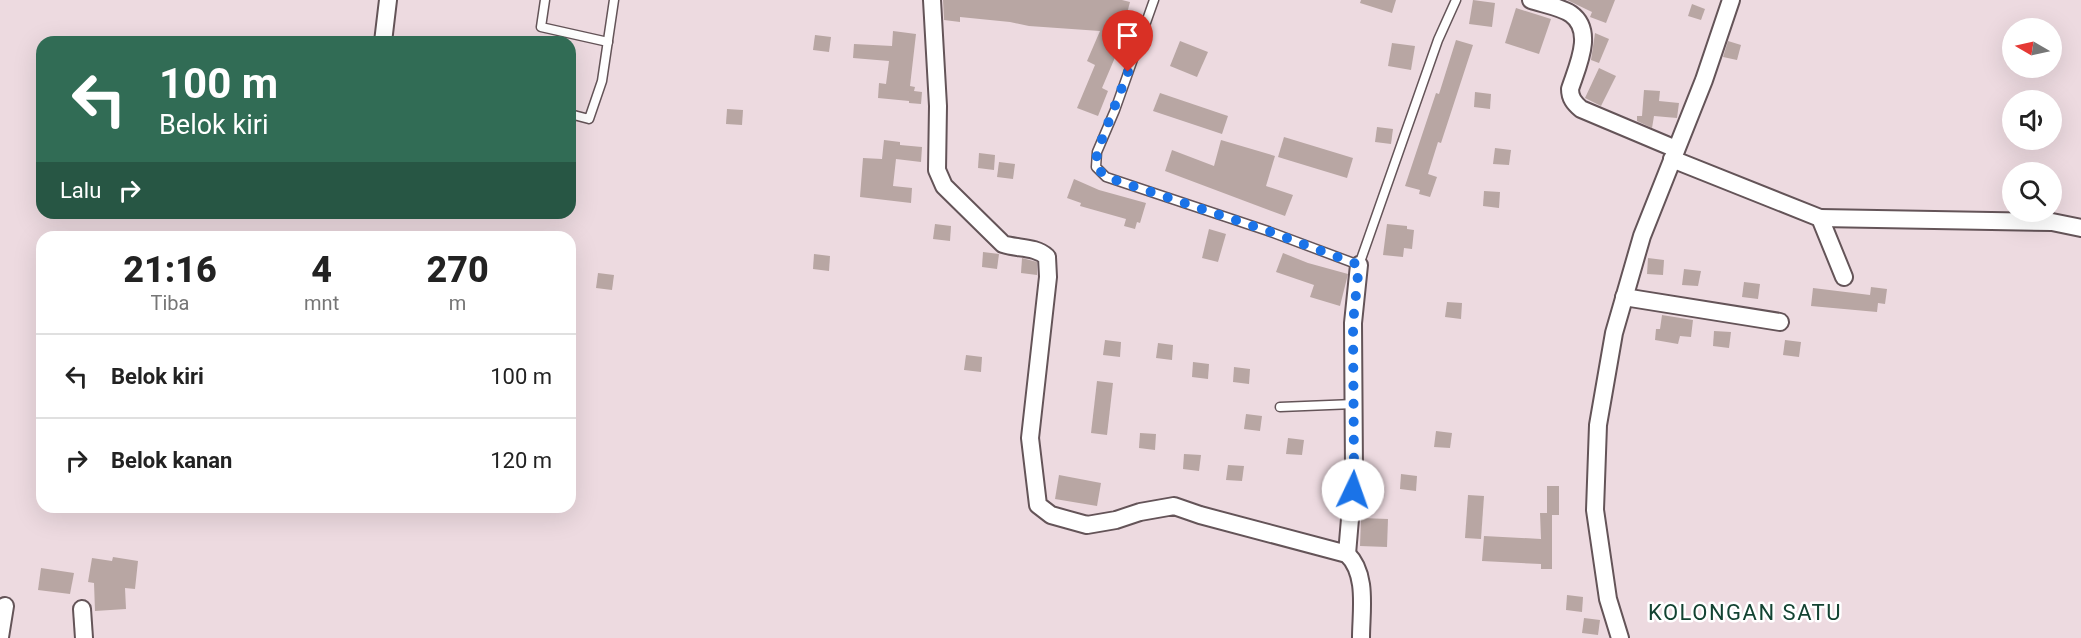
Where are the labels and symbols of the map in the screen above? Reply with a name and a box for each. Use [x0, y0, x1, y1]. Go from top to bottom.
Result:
pin [1102, 10, 1153, 72]
north arrow [2002, 18, 2062, 78]
position arrow [1321, 458, 1385, 522]
district label: KOLONGAN SATU [1648, 600, 1842, 625]

